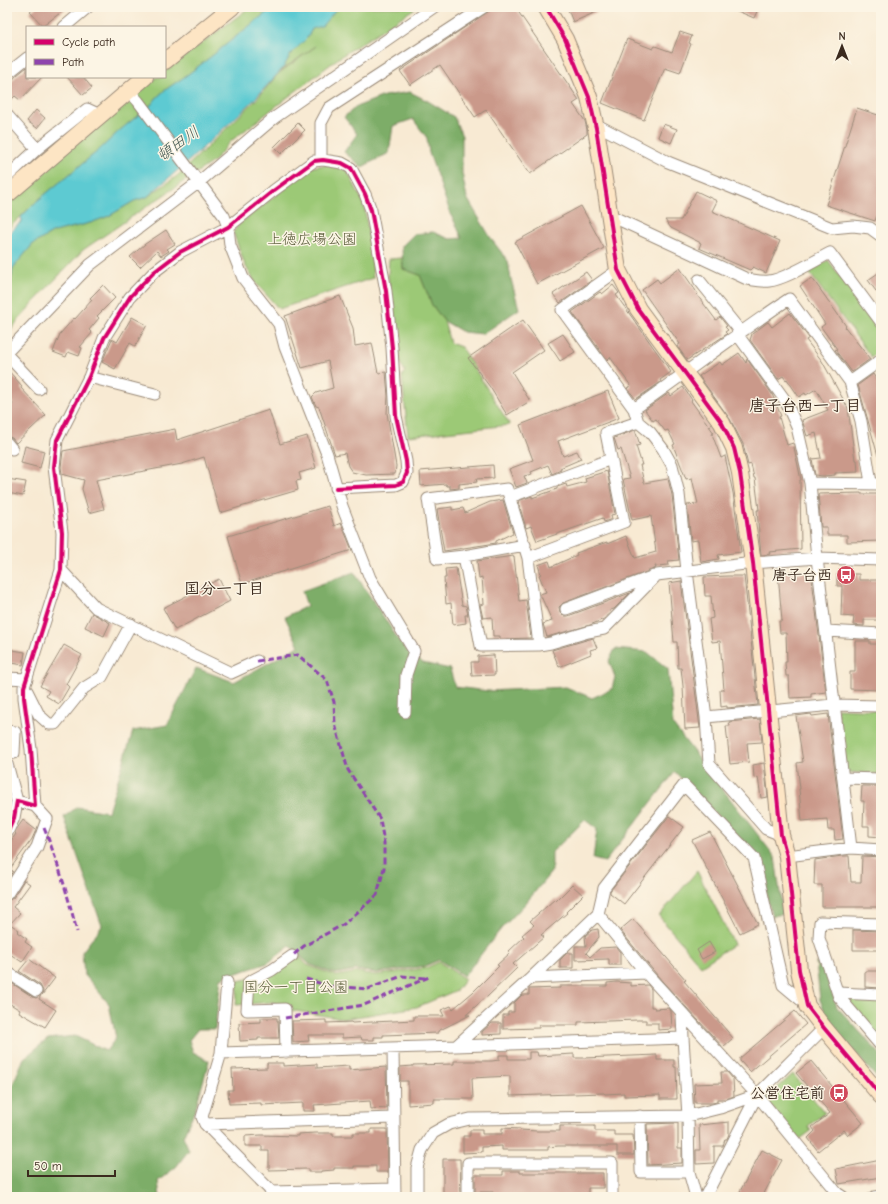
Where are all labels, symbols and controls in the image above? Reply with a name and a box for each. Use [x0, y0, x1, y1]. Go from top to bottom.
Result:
legend [26, 26, 166, 78]
north arrow [822, 26, 862, 66]
text: N [838, 30, 846, 43]
text: Cycle path [62, 35, 115, 49]
text: Path [62, 55, 84, 69]
water label: 頓田川 [153, 123, 203, 165]
park label: 上徳広場公園 [267, 230, 357, 248]
district label: 唐子台西一丁目 [749, 397, 861, 415]
bus stop icon: 唐子台西 [835, 564, 857, 586]
place label: 唐子台西 [772, 566, 832, 584]
district label: 国分一丁目 [184, 580, 264, 598]
park label: 国分一丁目公園 [243, 978, 349, 996]
bus stop icon: 公営住宅前 [828, 1082, 850, 1104]
place label: 公営住宅前 [750, 1084, 825, 1102]
scale bar [28, 1152, 115, 1178]
text: 50 m [34, 1159, 62, 1173]

